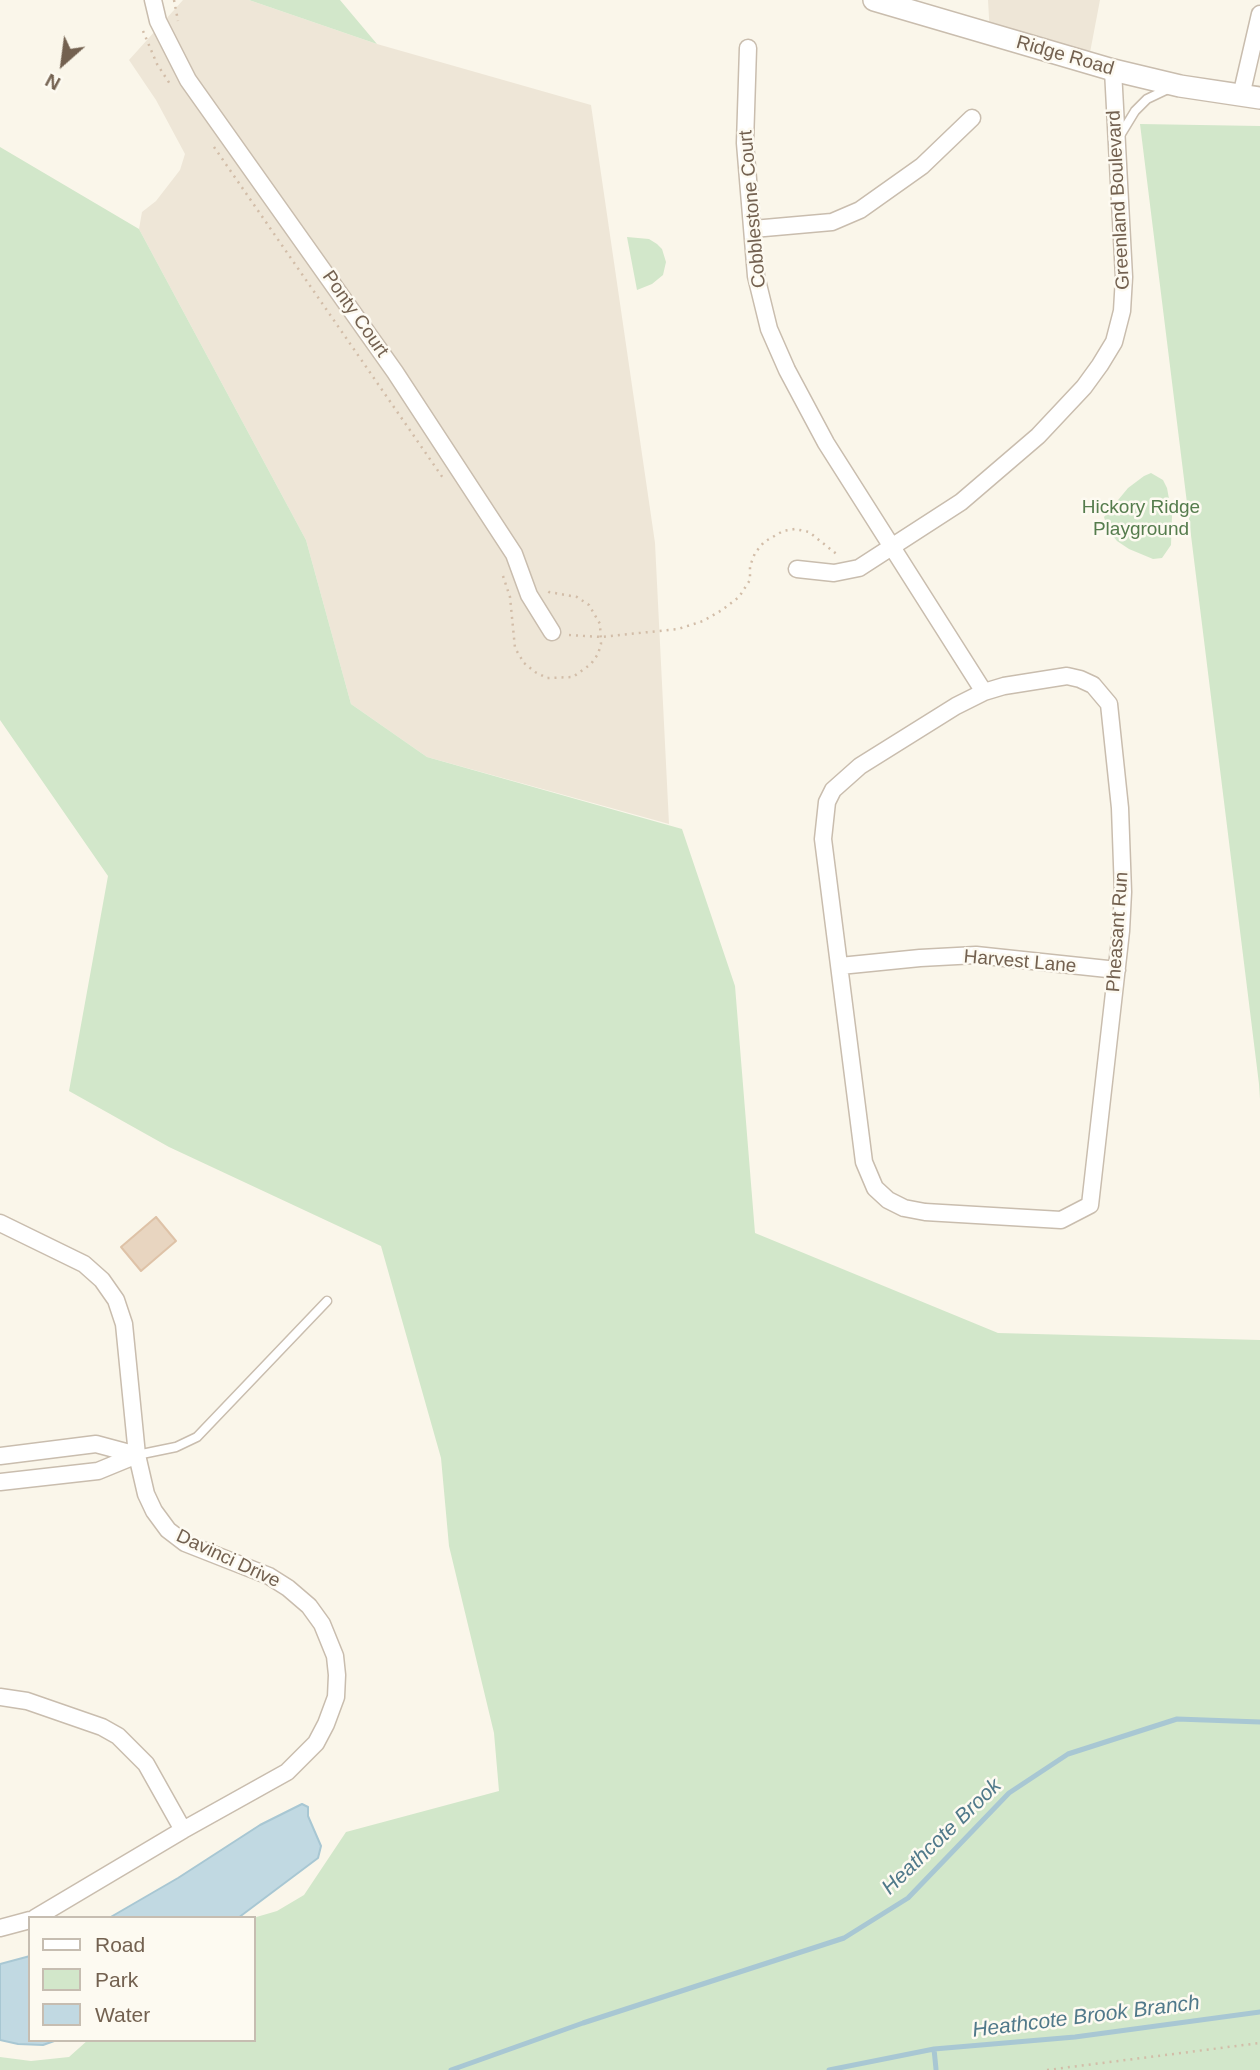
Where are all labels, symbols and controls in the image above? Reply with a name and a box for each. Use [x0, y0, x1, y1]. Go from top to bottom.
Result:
north arrow [28, 28, 98, 98]
street label: Ridge Road [1014, 31, 1116, 81]
text: N [42, 69, 64, 94]
street label: Greenland Boulevard [1103, 110, 1135, 290]
street label: Cobblestone Court [735, 129, 771, 289]
street label: Ponty Court [317, 266, 393, 362]
park label: Hickory Ridge Playground [1082, 497, 1200, 541]
street label: Pheasant Run [1102, 871, 1134, 993]
street label: Harvest Lane [963, 946, 1077, 978]
street label: Davinci Drive [172, 1525, 284, 1593]
water label: Heathcote Brook [877, 1774, 1007, 1900]
legend [28, 1916, 256, 2042]
text: Road [95, 1933, 145, 1956]
text: Park [95, 1968, 138, 1991]
water label: Heathcote Brook Branch [971, 1991, 1201, 2043]
text: Water [95, 2003, 150, 2026]

